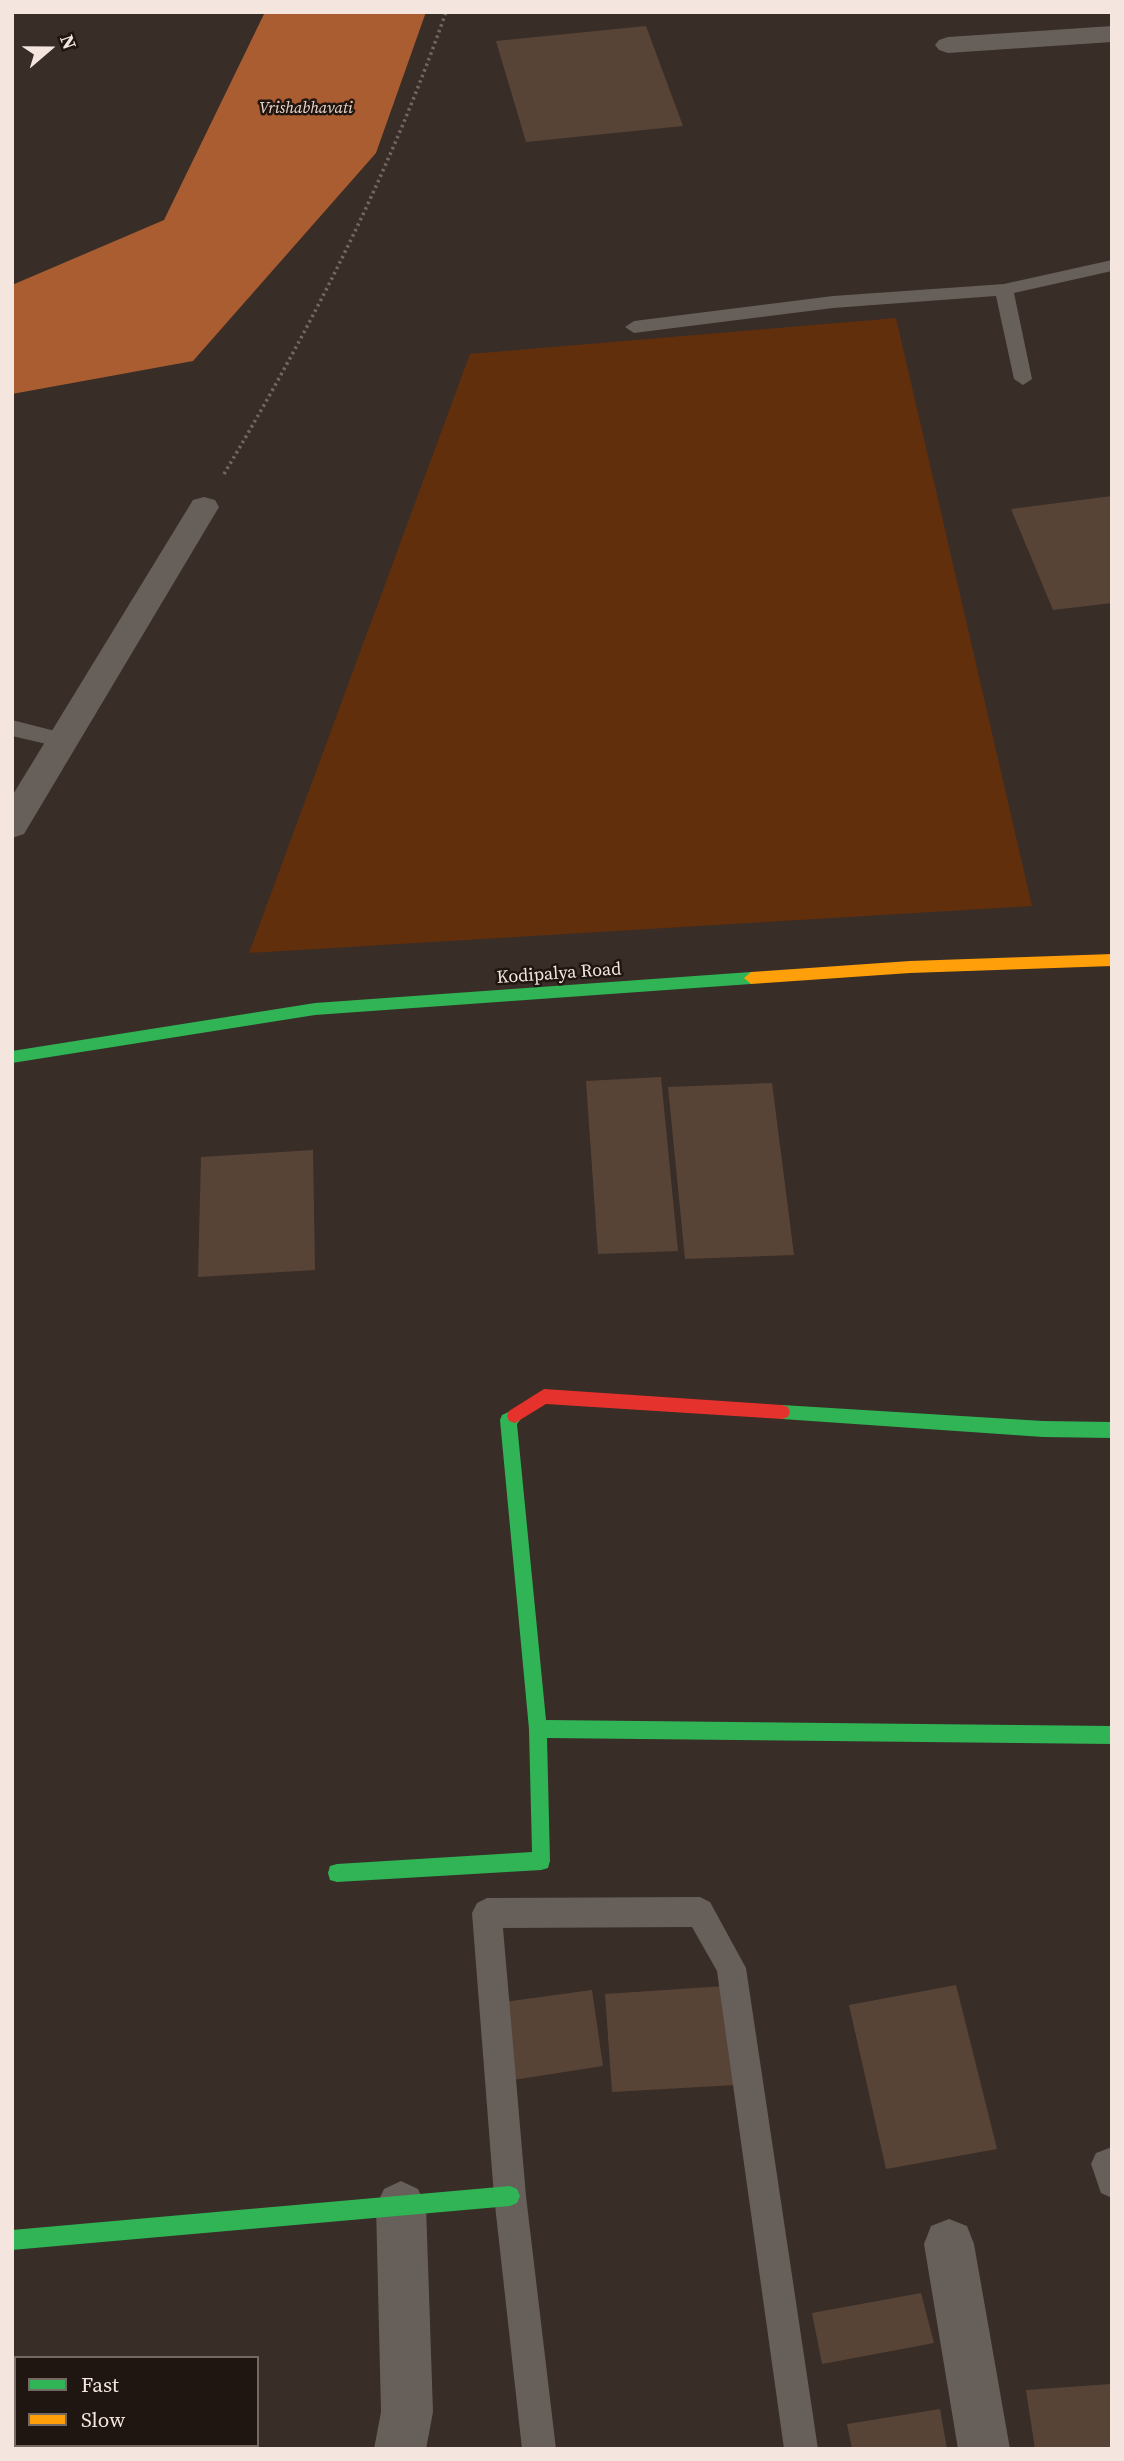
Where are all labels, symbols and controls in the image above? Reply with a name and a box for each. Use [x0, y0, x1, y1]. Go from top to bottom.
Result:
north arrow [14, 14, 84, 84]
text: N [54, 31, 83, 53]
water label: Vrishabhavati [259, 99, 353, 119]
street label: Kodipalya Road [496, 959, 622, 989]
legend [14, 2356, 259, 2447]
text: Fast [81, 2370, 119, 2399]
text: Slow [81, 2405, 125, 2434]

